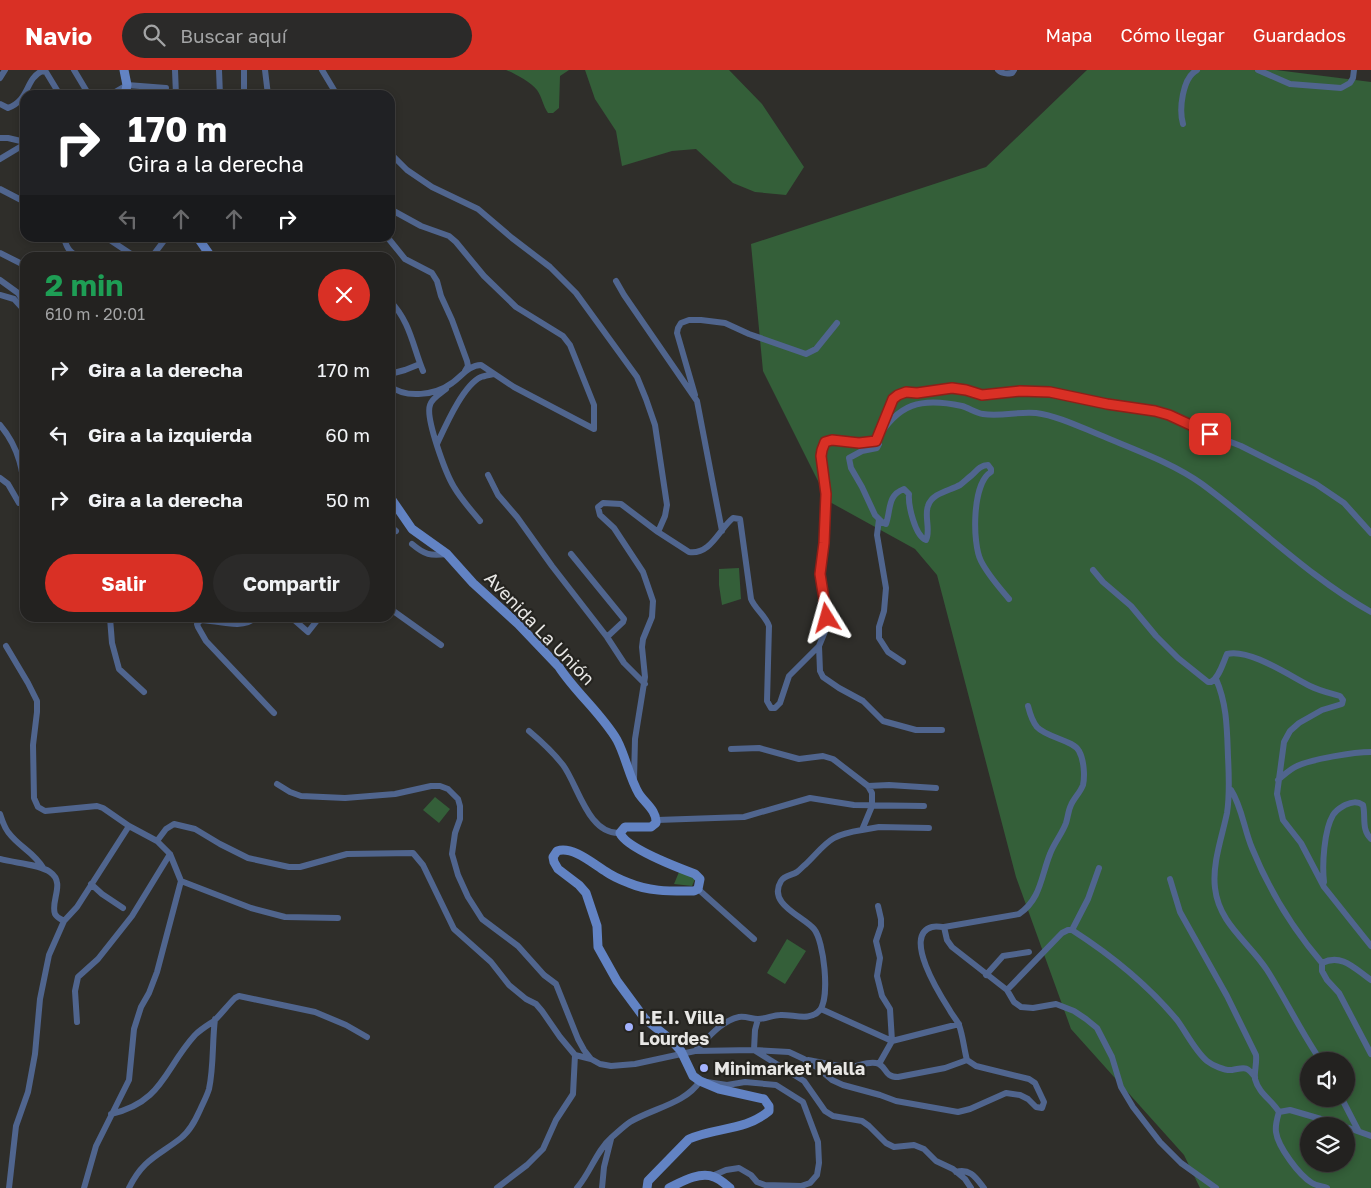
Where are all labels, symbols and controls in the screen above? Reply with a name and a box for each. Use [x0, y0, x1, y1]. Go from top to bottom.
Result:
search box [122, 13, 472, 58]
text: Navio [25, 21, 92, 50]
icon: search [140, 21, 168, 49]
text: Buscar aquí [180, 24, 287, 47]
text: Mapa [1046, 24, 1092, 46]
text: Cómo llegar [1120, 24, 1225, 46]
text: Guardados [1253, 24, 1346, 46]
text: 170 m [128, 108, 227, 150]
icon: right [45, 110, 110, 175]
text: Gira a la derecha [128, 150, 304, 177]
icon: left [114, 205, 142, 233]
icon: ahead [167, 205, 195, 233]
icon: ahead [220, 205, 248, 233]
icon: right [273, 205, 301, 233]
text: 2 min [45, 267, 123, 303]
button: close [318, 269, 370, 321]
text: 610 m · 20:01 [45, 304, 145, 324]
icon: right [45, 356, 73, 384]
text: Gira a la derecha [88, 358, 243, 381]
text: 170 m [317, 358, 370, 381]
pin [1189, 413, 1231, 455]
icon: arrive [1196, 420, 1224, 448]
icon: left [45, 421, 73, 449]
text: Gira a la izquierda [88, 423, 252, 446]
text: 60 m [325, 423, 370, 446]
icon: right [45, 486, 73, 514]
text: Gira a la derecha [88, 488, 243, 511]
text: 50 m [326, 488, 370, 511]
button: Salir [45, 554, 203, 612]
button: Compartir [213, 554, 370, 612]
street label: Avenida La Unión [480, 567, 600, 689]
position arrow [800, 591, 852, 643]
place label: I.E.I. Villa Lourdes [639, 1006, 724, 1049]
marker: I.E.I. Villa Lourdes [623, 1021, 635, 1033]
map controls [1300, 1052, 1355, 1172]
button: sound [1300, 1052, 1355, 1107]
place label: Minimarket Malla [714, 1057, 865, 1079]
marker: Minimarket Malla [698, 1062, 710, 1074]
button: layers [1300, 1117, 1355, 1172]

